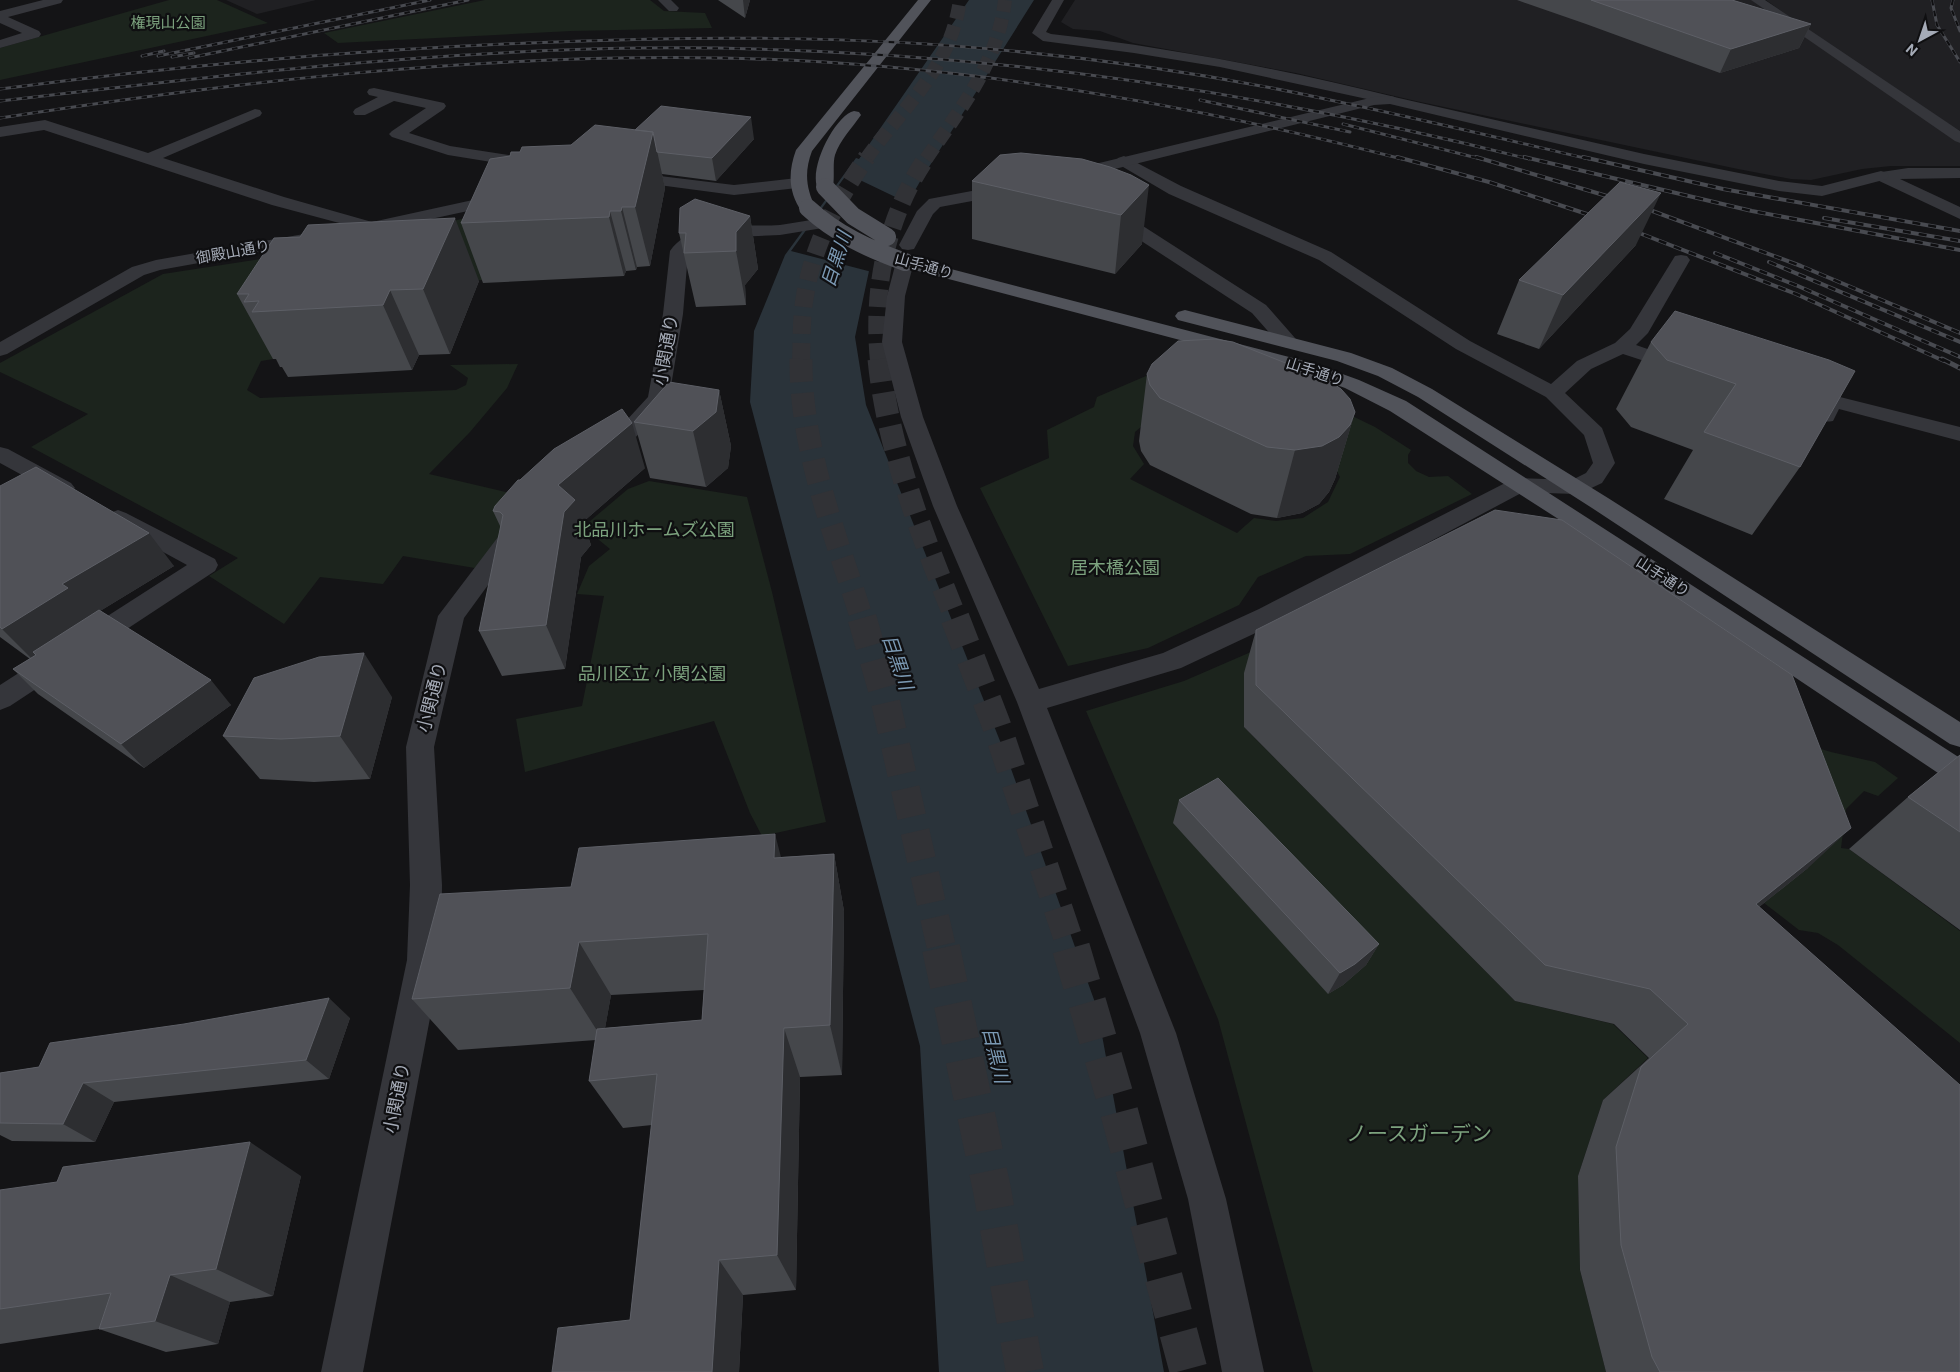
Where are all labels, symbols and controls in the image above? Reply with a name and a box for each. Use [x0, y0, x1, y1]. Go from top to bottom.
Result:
park label: 権現山公園 [130, 14, 206, 32]
north arrow [1895, 15, 1945, 65]
text: N [1903, 41, 1921, 59]
water label: 目黒川 [817, 227, 857, 290]
street label: 御殿山通り [194, 237, 272, 267]
street label: 山手通り [893, 249, 955, 283]
street label: 小関通り [649, 313, 682, 387]
street label: 山手通り [1284, 354, 1346, 390]
park label: 北品川ホームズ公園 [573, 519, 735, 540]
street label: 山手通り [1633, 553, 1693, 601]
park label: 居木橋公園 [1070, 557, 1160, 578]
water label: 目黒川 [877, 631, 918, 695]
street label: 小関通り [413, 659, 450, 734]
park label: 品川区立 小関公園 [578, 663, 726, 684]
water label: 目黒川 [977, 1025, 1014, 1087]
street label: 小関通り [379, 1061, 414, 1135]
park label: ノースガーデン [1346, 1122, 1492, 1146]

